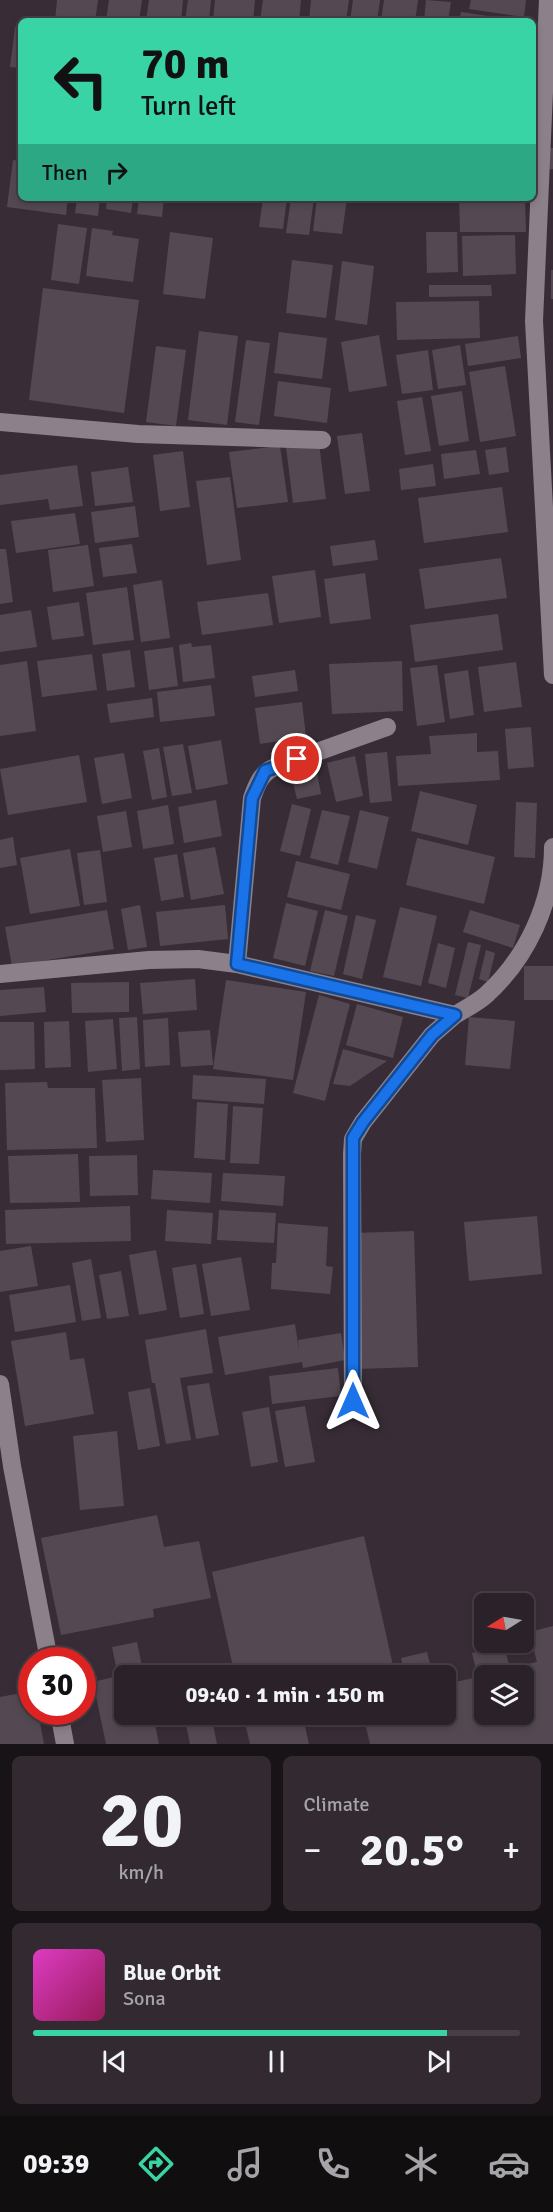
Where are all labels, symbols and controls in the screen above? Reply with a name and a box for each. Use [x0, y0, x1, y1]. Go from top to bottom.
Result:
text: 70 m [141, 39, 230, 90]
icon: left [42, 42, 120, 120]
text: Turn left [141, 90, 236, 123]
icon: right [100, 156, 133, 189]
text: Then [42, 159, 88, 186]
pin [271, 733, 322, 784]
icon: arrive [280, 742, 313, 775]
position arrow [321, 1369, 385, 1433]
north arrow [474, 1593, 534, 1653]
map controls [474, 1593, 534, 1725]
speed limit sign: 30 [18, 1647, 96, 1725]
button: layers [474, 1665, 534, 1725]
text: 09:40 · 1 min · 150 m [185, 1681, 385, 1708]
text: 20 [99, 1773, 183, 1869]
text: Climate [304, 1792, 369, 1817]
text: 20.5° [360, 1823, 464, 1878]
text: − [304, 1830, 321, 1871]
text: + [502, 1830, 520, 1871]
text: km/h [119, 1860, 164, 1885]
text: Blue Orbit [123, 1959, 221, 1986]
text: Sona [123, 1986, 166, 2011]
icon: previous [98, 2045, 131, 2078]
icon: pause [260, 2045, 293, 2078]
icon: next [422, 2045, 455, 2078]
icon: directions [135, 2143, 177, 2185]
icon: music [224, 2143, 266, 2185]
icon: phone [312, 2143, 354, 2185]
icon: climate [400, 2143, 442, 2185]
icon: car [488, 2143, 530, 2185]
text: 09:39 [23, 2148, 89, 2181]

